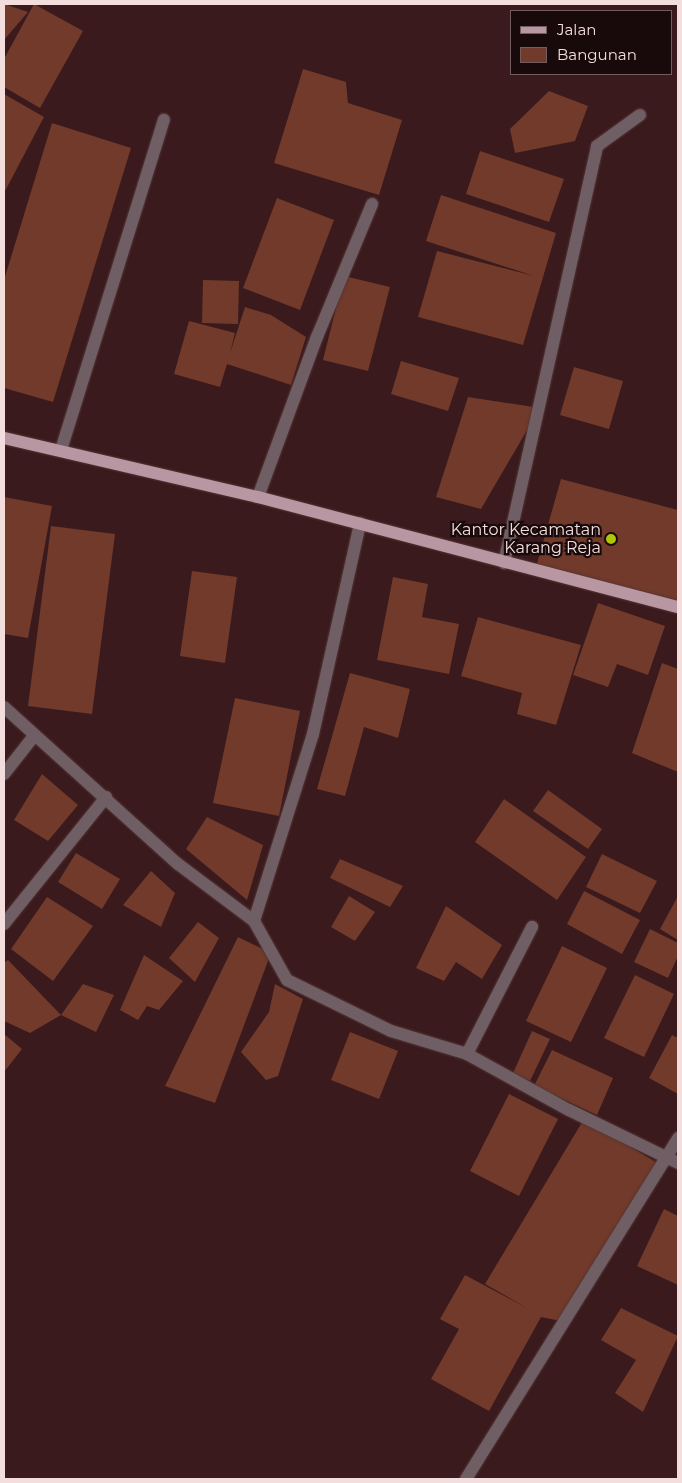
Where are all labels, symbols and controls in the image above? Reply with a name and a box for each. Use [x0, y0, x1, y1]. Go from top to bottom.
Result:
legend [510, 10, 672, 75]
text: Jalan [557, 20, 596, 39]
text: Bangunan [557, 45, 637, 64]
place label: Kantor Kecamatan Karang Reja [451, 520, 601, 558]
marker: Kantor Kecamatan Karang Reja [605, 533, 617, 545]

